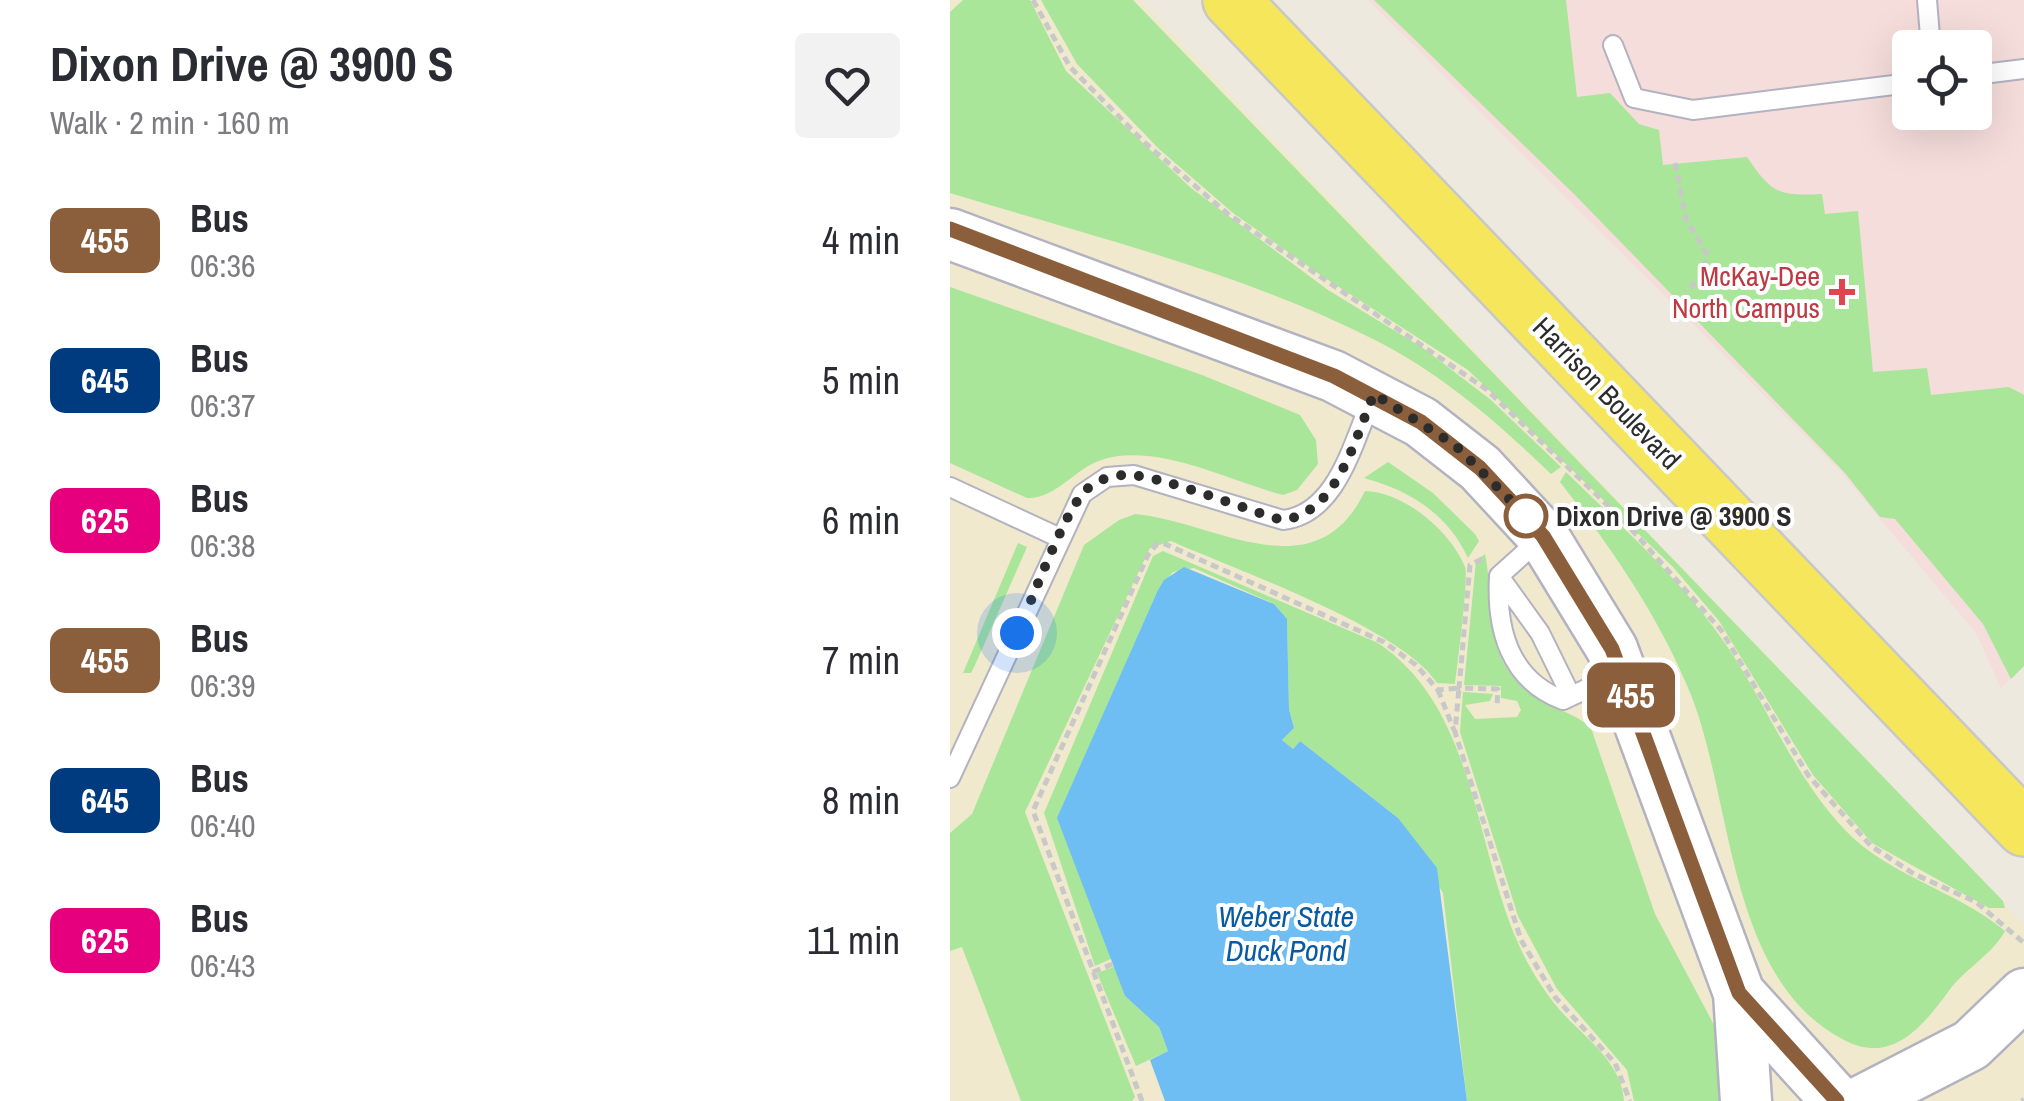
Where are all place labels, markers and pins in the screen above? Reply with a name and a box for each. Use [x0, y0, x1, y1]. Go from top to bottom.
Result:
place label: McKay-Dee North Campus [1672, 257, 1820, 327]
marker: McKay-Dee North Campus [1829, 279, 1855, 305]
marker: Dixon Drive @ 3900 S [1505, 495, 1547, 537]
place label: Dixon Drive @ 3900 S [1556, 497, 1792, 535]

